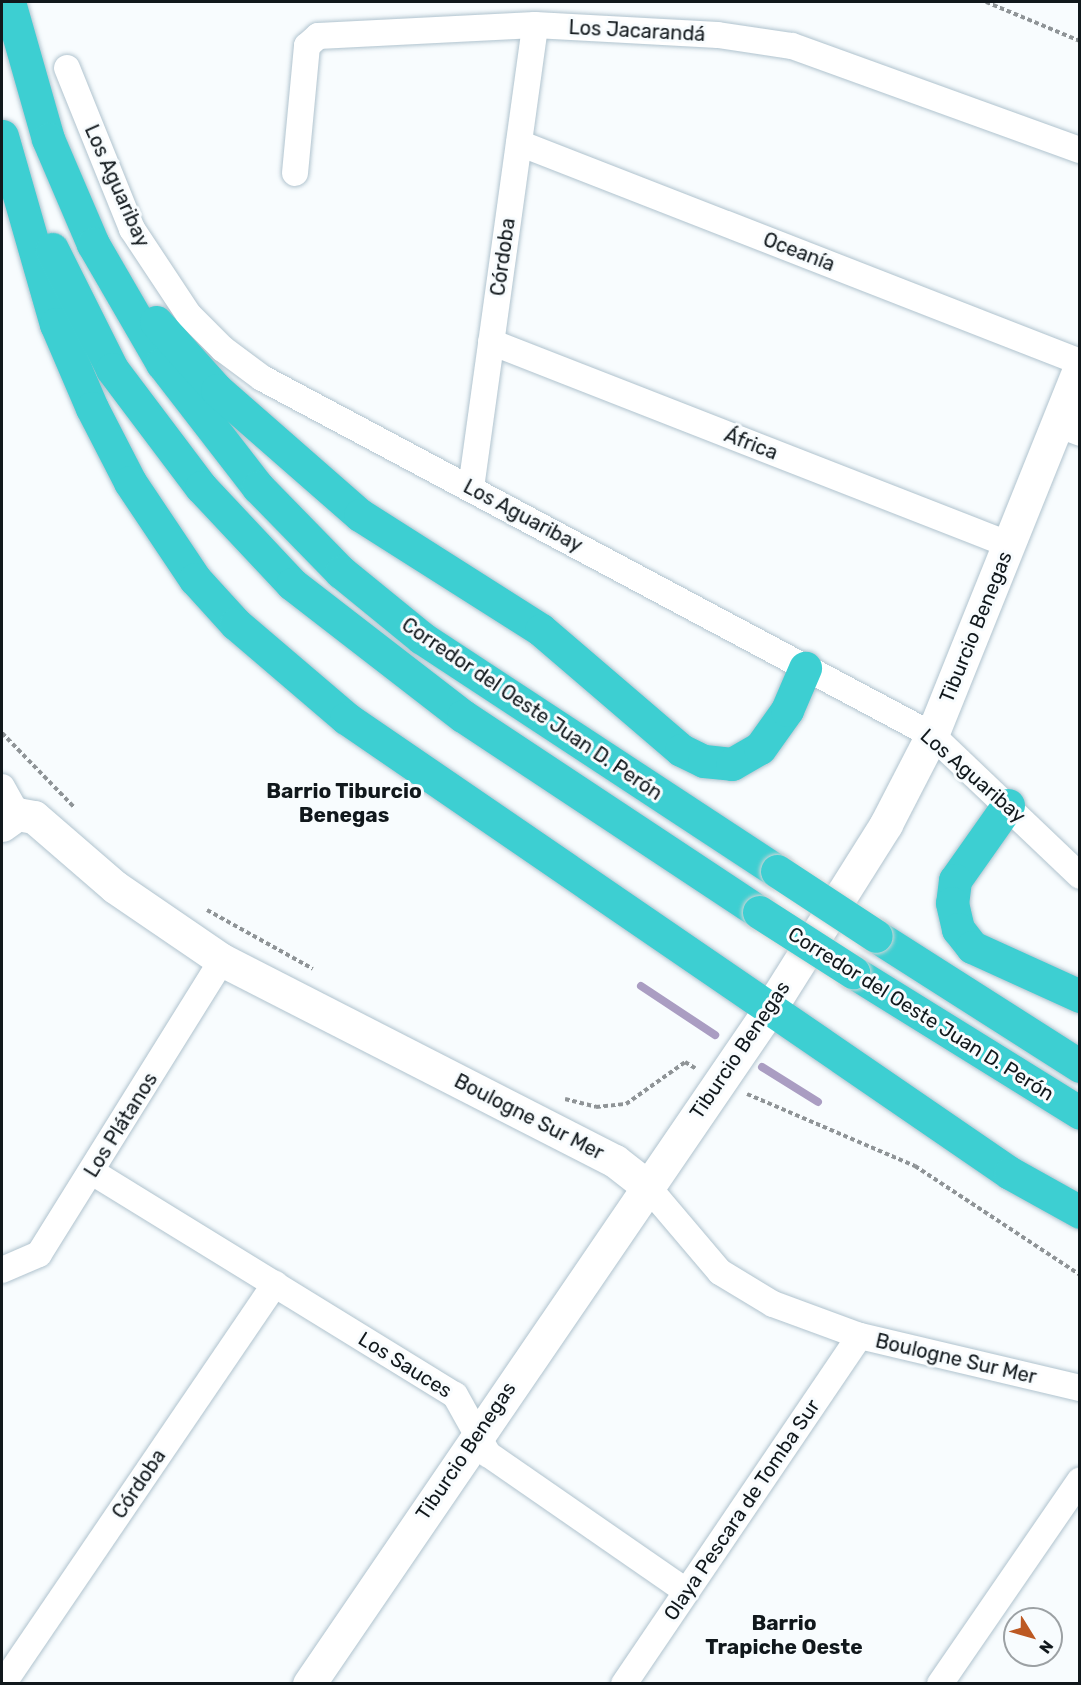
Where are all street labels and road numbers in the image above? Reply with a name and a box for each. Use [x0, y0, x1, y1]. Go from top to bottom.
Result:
street label: Los Jacarandá [568, 15, 706, 47]
street label: Los Aguaribay [79, 121, 155, 251]
street label: Córdoba [486, 216, 520, 298]
street label: Oceanía [760, 227, 838, 277]
street label: África [721, 423, 781, 465]
street label: Los Aguaribay [459, 474, 587, 558]
street label: Tiburcio Benegas [935, 548, 1017, 706]
street label: Corredor del Oeste Juan D. Perón [397, 612, 667, 806]
street label: Los Aguaribay [915, 724, 1031, 828]
street label: Corredor del Oeste Juan D. Perón [783, 922, 1059, 1106]
street label: Tiburcio Benegas [685, 977, 795, 1123]
street label: Los Plátanos [79, 1068, 163, 1182]
street label: Boulogne Sur Mer [450, 1069, 608, 1165]
street label: Los Sauces [354, 1327, 456, 1403]
street label: Boulogne Sur Mer [873, 1329, 1039, 1389]
street label: Tiburcio Benegas [411, 1378, 521, 1524]
street label: Olaya Pescara de Tomba Sur [659, 1395, 825, 1625]
street label: Córdoba [107, 1445, 171, 1523]

